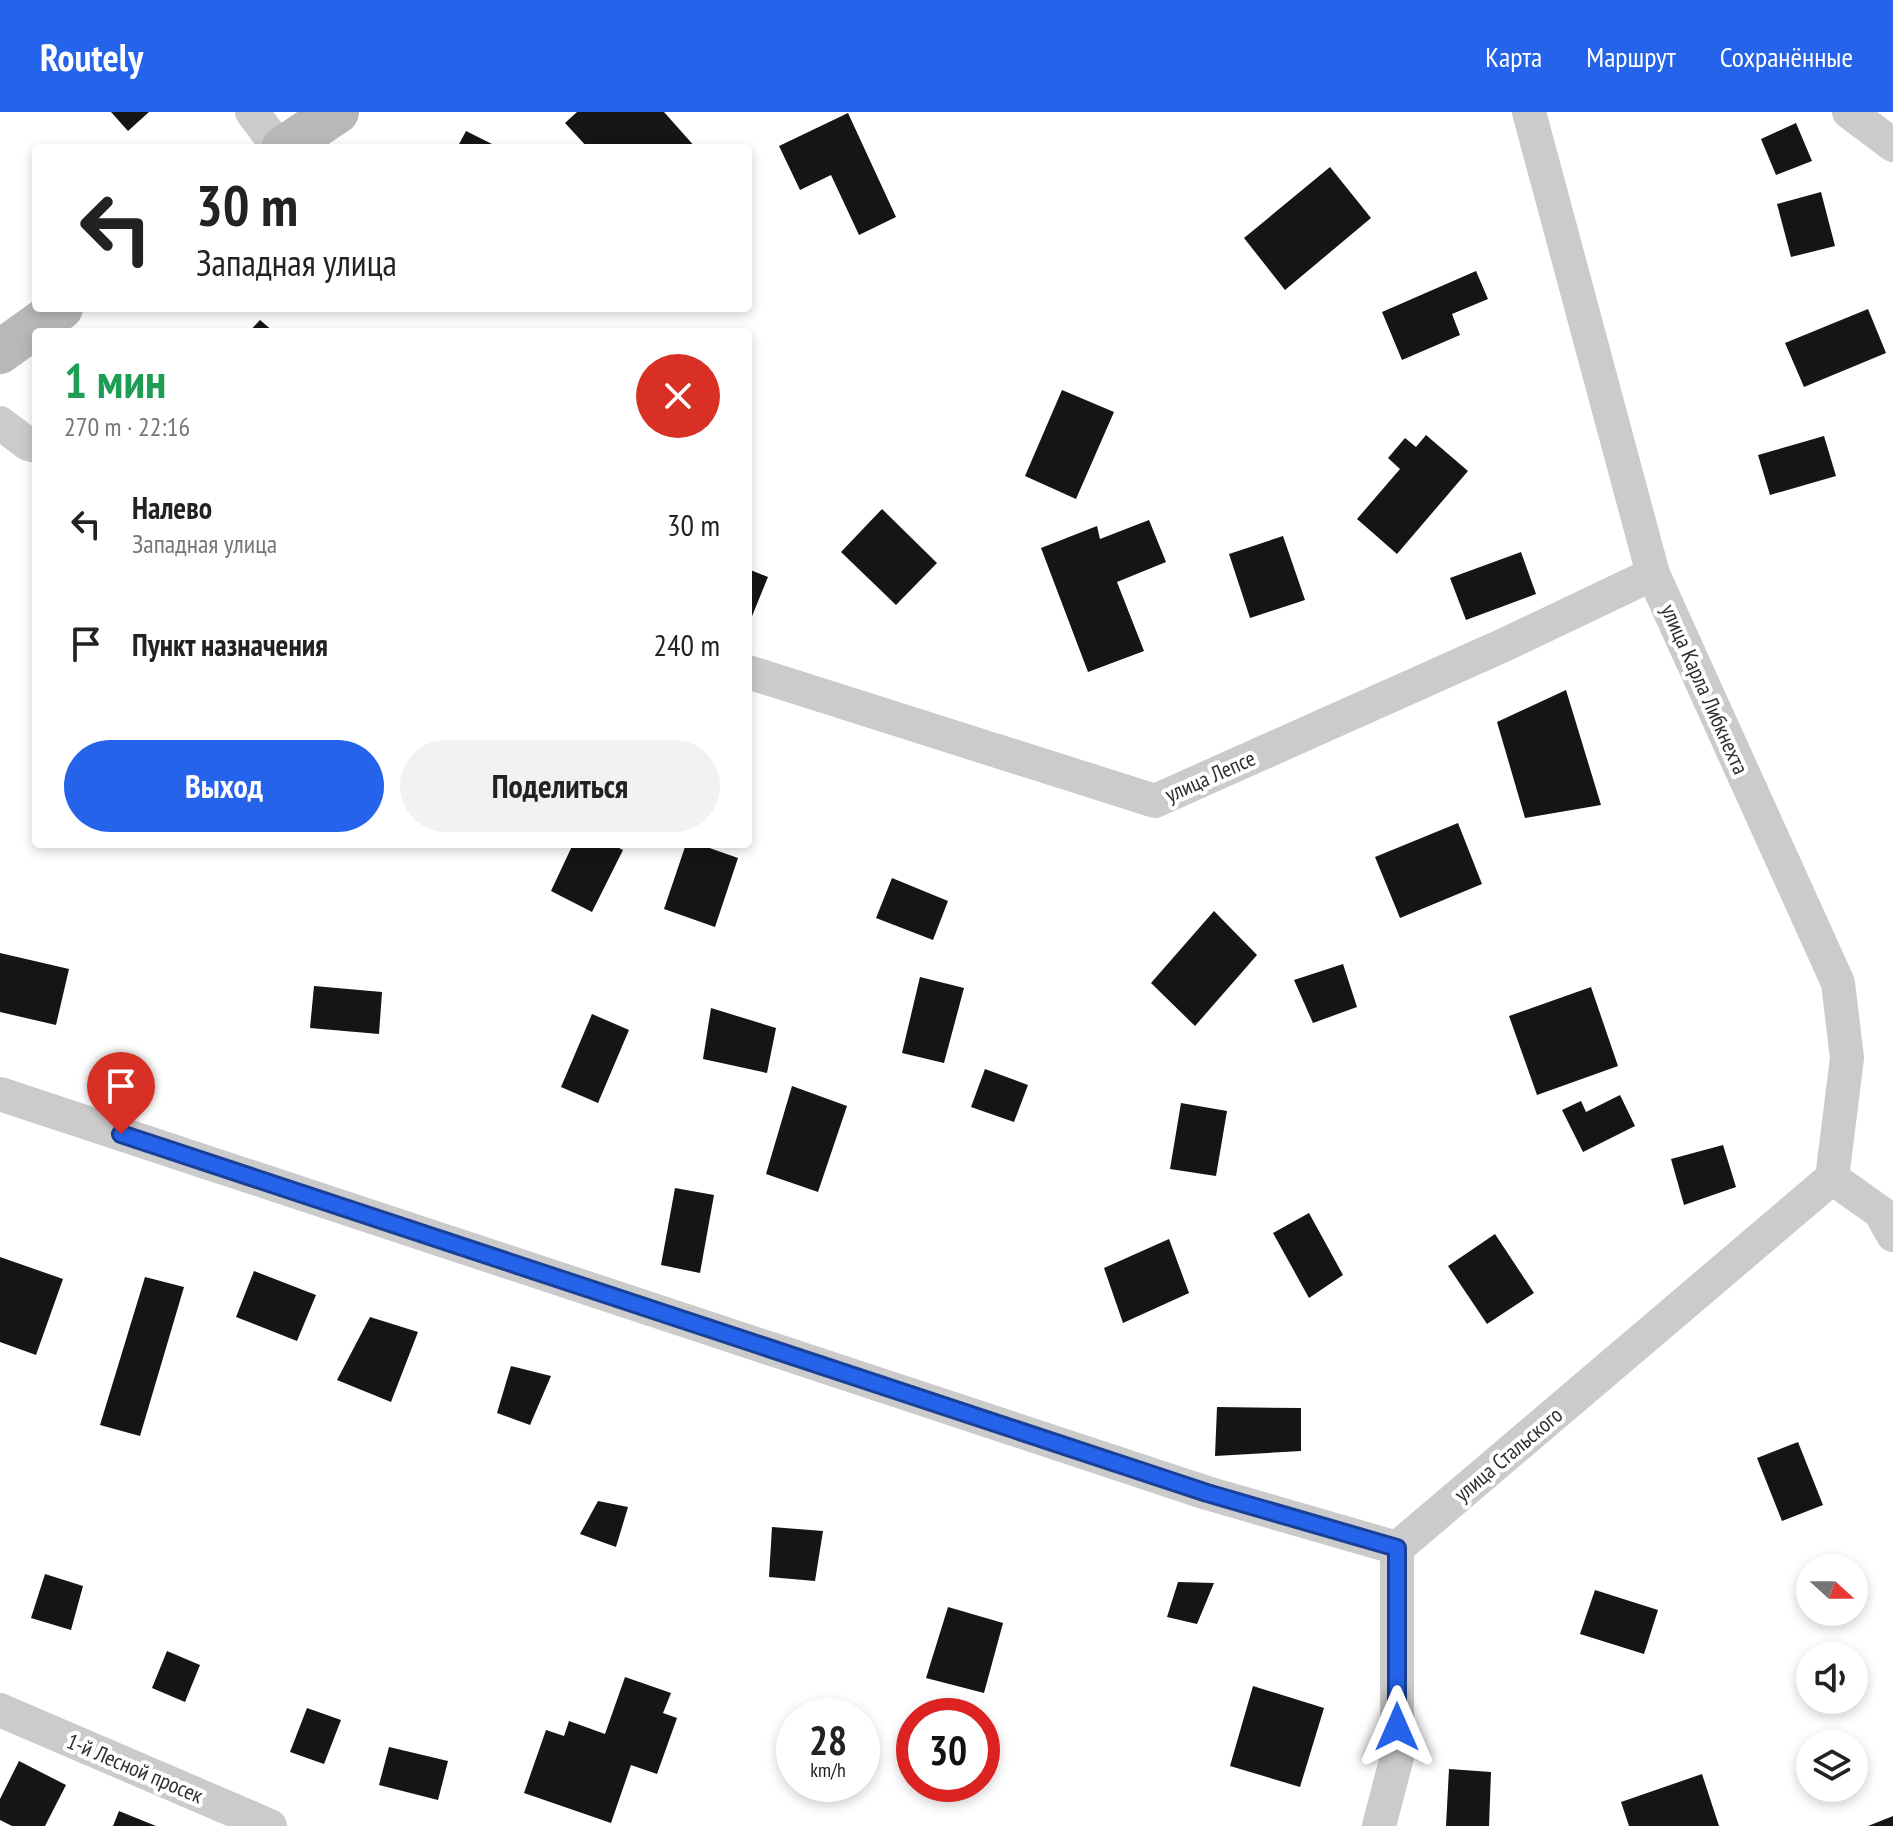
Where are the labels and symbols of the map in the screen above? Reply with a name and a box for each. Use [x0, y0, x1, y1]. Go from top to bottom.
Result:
street label: улица Карла Либкнехта [1655, 600, 1755, 778]
street label: улица Лепсе [1160, 744, 1260, 808]
pin [87, 1052, 155, 1134]
street label: улица Стальского [1448, 1400, 1568, 1508]
north arrow [1796, 1554, 1868, 1626]
position arrow [1355, 1685, 1439, 1769]
speed limit sign: 30 [896, 1698, 1000, 1802]
street label: 1-й Лесной просек [63, 1727, 208, 1809]

